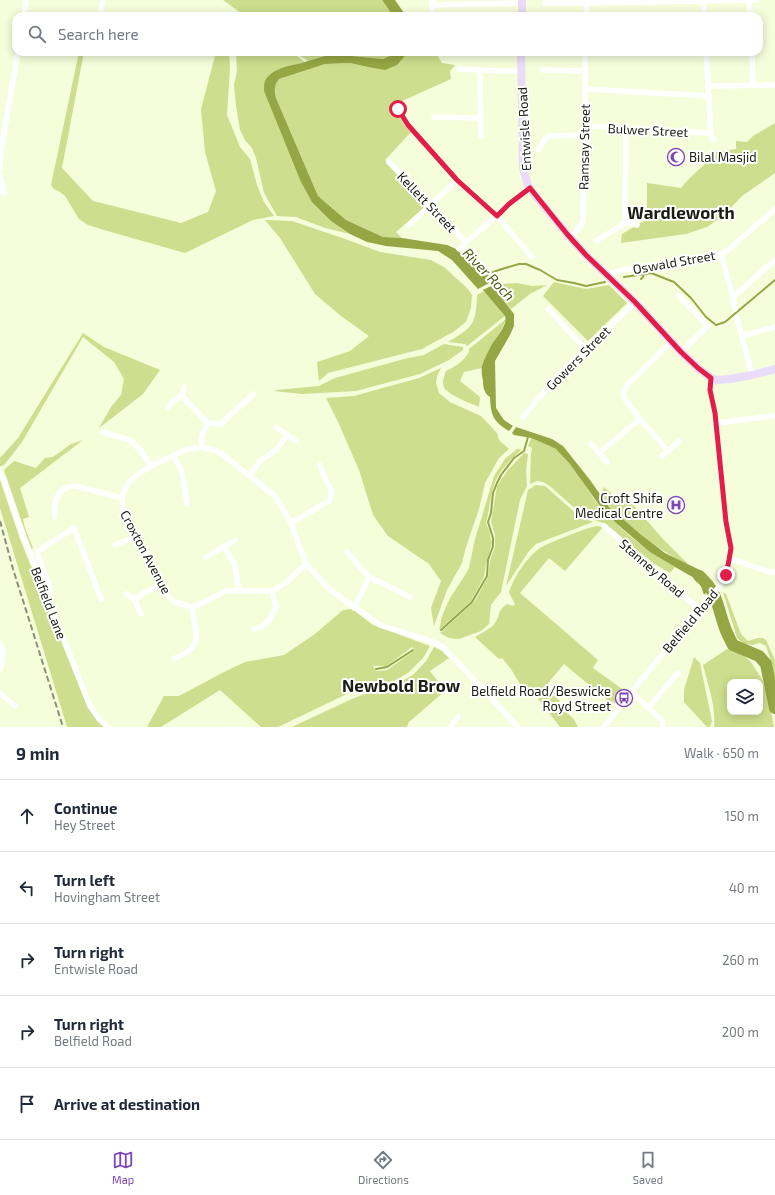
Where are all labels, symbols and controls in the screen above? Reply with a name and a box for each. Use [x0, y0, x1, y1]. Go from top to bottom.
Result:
search box [12, 12, 763, 56]
icon: search [26, 23, 48, 45]
text: Search here [58, 25, 139, 43]
street label: Entwisle Road [514, 87, 534, 171]
route start [389, 100, 407, 118]
street label: Ramsay Street [575, 104, 593, 190]
street label: Bulwer Street [607, 120, 689, 140]
mosque icon: Bilal Masjid [666, 147, 686, 167]
place label: Bilal Masjid [689, 149, 757, 165]
street label: Kellett Street [394, 168, 460, 236]
district label: Wardleworth [627, 202, 735, 222]
water label: River Roch [460, 244, 518, 304]
street label: Oswald Street [632, 247, 717, 277]
street label: Gowers Street [543, 323, 613, 393]
place label: Croft Shifa Medical Centre [575, 490, 663, 521]
hospital icon: Croft Shifa Medical Centre [666, 495, 686, 515]
street label: Croxton Avenue [117, 507, 175, 597]
street label: Stanney Road [616, 535, 688, 601]
street label: Belfield Lane [28, 565, 70, 641]
route end [717, 566, 735, 584]
street label: Belfield Road [659, 586, 721, 656]
district label: Newbold Brow [342, 675, 461, 695]
map controls [727, 679, 763, 715]
button: layers [727, 679, 763, 715]
place label: Belfield Road/Beswicke Royd Street [471, 683, 611, 714]
bus stop icon: Belfield Road/Beswicke Royd Street [614, 688, 634, 708]
text: 9 min [16, 743, 60, 763]
text: Walk · 650 m [684, 745, 759, 761]
text: Continue [54, 799, 117, 817]
icon: ahead [16, 805, 38, 827]
text: 150 m [725, 808, 759, 824]
text: Hey Street [54, 817, 115, 833]
text: Turn left [54, 871, 115, 889]
icon: left [16, 877, 38, 899]
text: 40 m [729, 880, 759, 896]
text: Hovingham Street [54, 889, 160, 905]
text: Turn right [54, 943, 124, 961]
icon: right [16, 949, 38, 971]
text: 260 m [722, 952, 759, 968]
text: Entwisle Road [54, 961, 138, 977]
text: Turn right [54, 1015, 124, 1033]
icon: right [16, 1021, 38, 1043]
text: 200 m [722, 1024, 759, 1040]
text: Belfield Road [54, 1033, 132, 1049]
icon: arrive [16, 1093, 38, 1115]
text: Arrive at destination [54, 1095, 200, 1113]
tab: Map [112, 1149, 134, 1186]
tab: Directions [358, 1149, 409, 1186]
tab: Saved [633, 1149, 663, 1186]

